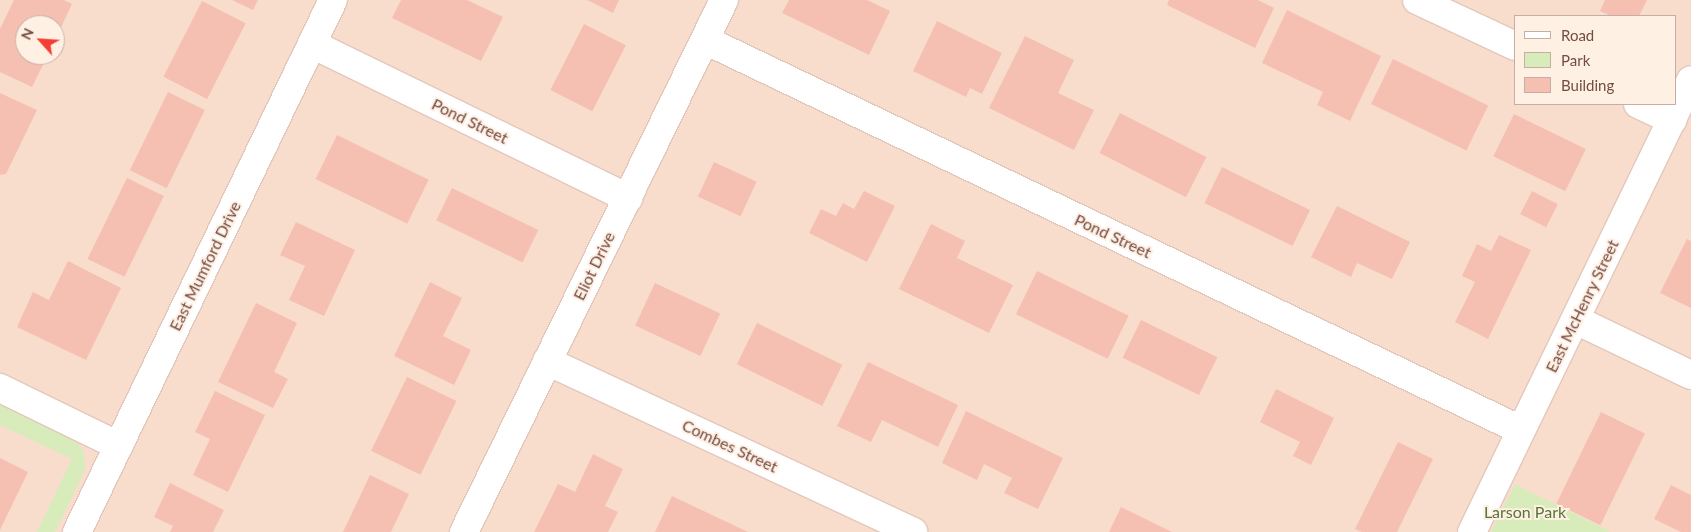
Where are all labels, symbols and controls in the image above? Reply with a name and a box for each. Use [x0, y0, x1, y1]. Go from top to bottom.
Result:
north arrow [15, 15, 65, 65]
legend [1514, 15, 1676, 105]
text: N [17, 25, 37, 42]
text: Road [1561, 26, 1594, 44]
text: Park [1561, 51, 1590, 69]
text: Building [1561, 76, 1614, 94]
street label: Pond Street [429, 94, 511, 148]
street label: East Mumford Drive [165, 198, 245, 334]
street label: Pond Street [1072, 210, 1154, 262]
street label: Eliot Drive [569, 229, 619, 303]
street label: East McHenry Street [1541, 236, 1623, 376]
street label: Combes Street [679, 415, 781, 477]
park label: Larson Park [1484, 502, 1566, 522]

